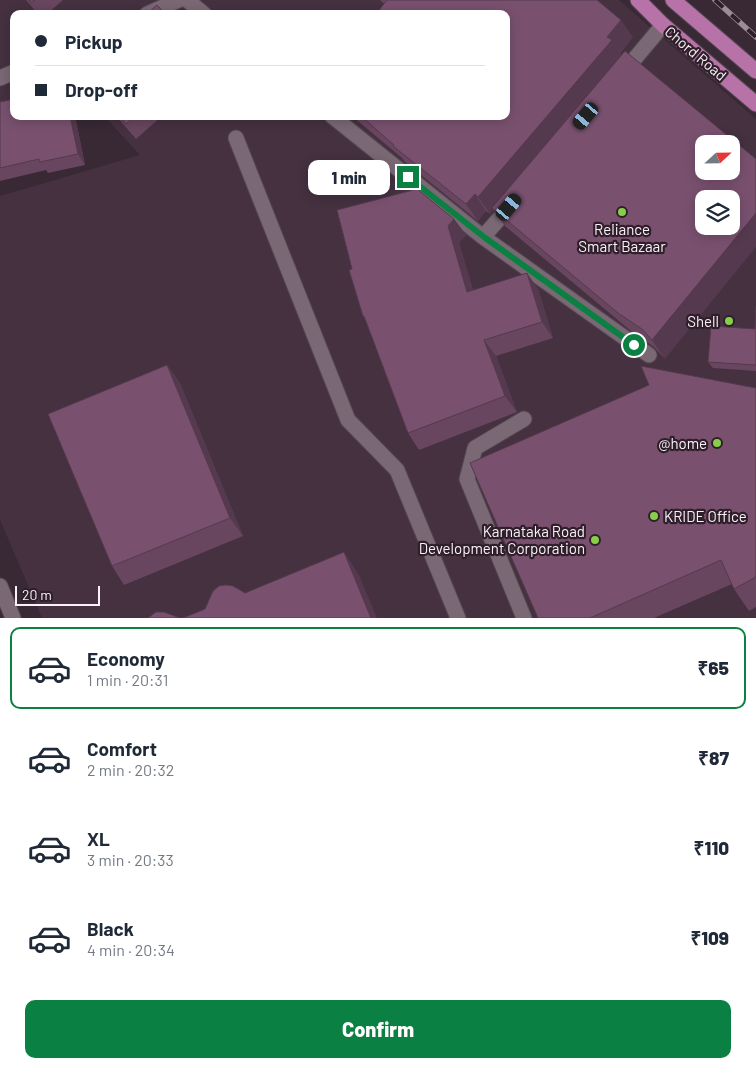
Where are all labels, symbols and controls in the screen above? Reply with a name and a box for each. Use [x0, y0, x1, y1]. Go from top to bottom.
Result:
street label: Chord Road [661, 22, 731, 84]
text: Pickup [65, 30, 123, 53]
text: Drop-off [65, 78, 138, 101]
car [570, 100, 601, 132]
north arrow [695, 135, 740, 180]
map controls [695, 135, 740, 235]
callout: 1 min [308, 160, 390, 194]
route end [397, 166, 419, 188]
text: 1 min [331, 168, 367, 187]
button: layers [695, 190, 740, 235]
car [493, 191, 524, 223]
marker: Reliance Smart Bazaar [616, 206, 628, 218]
place label: Reliance Smart Bazaar [578, 220, 666, 255]
place label: Shell [687, 312, 719, 330]
marker: Shell [723, 315, 735, 327]
route start [623, 334, 645, 356]
place label: @home [658, 434, 707, 452]
marker: @home [711, 437, 723, 449]
place label: KRIDE Office [664, 507, 747, 525]
marker: KRIDE Office [648, 510, 660, 522]
place label: Karnataka Road Development Corporation [419, 522, 585, 557]
marker: Karnataka Road Development Corporation [589, 534, 601, 546]
scale bar [15, 583, 100, 606]
text: 20 m [22, 586, 52, 603]
icon: car [27, 646, 72, 691]
text: Economy [87, 647, 165, 670]
text: ₹65 [697, 656, 729, 679]
text: 1 min · 20:31 [87, 670, 168, 689]
icon: car [27, 736, 72, 781]
text: Comfort [87, 737, 157, 760]
text: ₹87 [698, 746, 729, 769]
text: 2 min · 20:32 [87, 760, 174, 779]
icon: car [27, 826, 72, 871]
text: XL [87, 827, 110, 850]
text: ₹110 [694, 836, 729, 859]
text: 3 min · 20:33 [87, 850, 174, 869]
icon: car [27, 916, 72, 961]
text: Black [87, 917, 134, 940]
text: ₹109 [690, 926, 729, 949]
text: 4 min · 20:34 [87, 940, 175, 959]
button: Confirm [25, 1000, 731, 1058]

